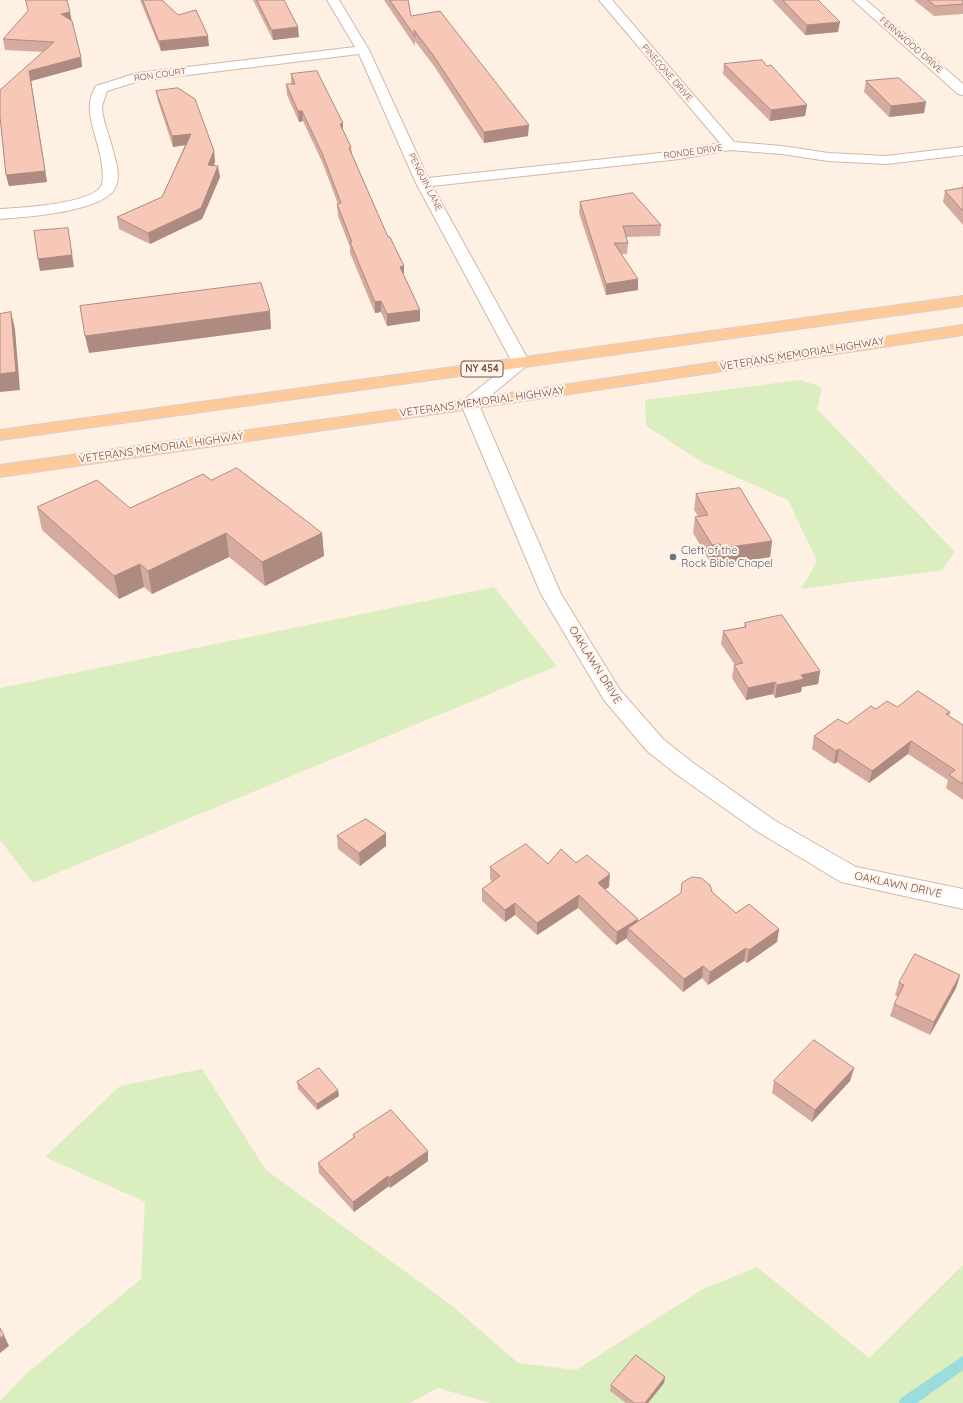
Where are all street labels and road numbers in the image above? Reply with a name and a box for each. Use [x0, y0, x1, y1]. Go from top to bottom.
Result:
street label: FERNWOOD DRIVE [877, 15, 945, 75]
street label: PINECONE DRIVE [639, 42, 695, 104]
street label: RON COURT [133, 66, 187, 84]
street label: RONDE DRIVE [663, 143, 723, 161]
street label: PENGUIN LANE [406, 151, 444, 213]
street label: VETERANS MEMORIAL HIGHWAY [719, 334, 885, 374]
road number: NY 454 [461, 361, 503, 377]
street label: VETERANS MEMORIAL HIGHWAY [399, 384, 565, 420]
street label: VETERANS MEMORIAL HIGHWAY [78, 430, 244, 466]
street label: OAKLAWN DRIVE [566, 624, 624, 706]
street label: OAKLAWN DRIVE [853, 869, 943, 901]

